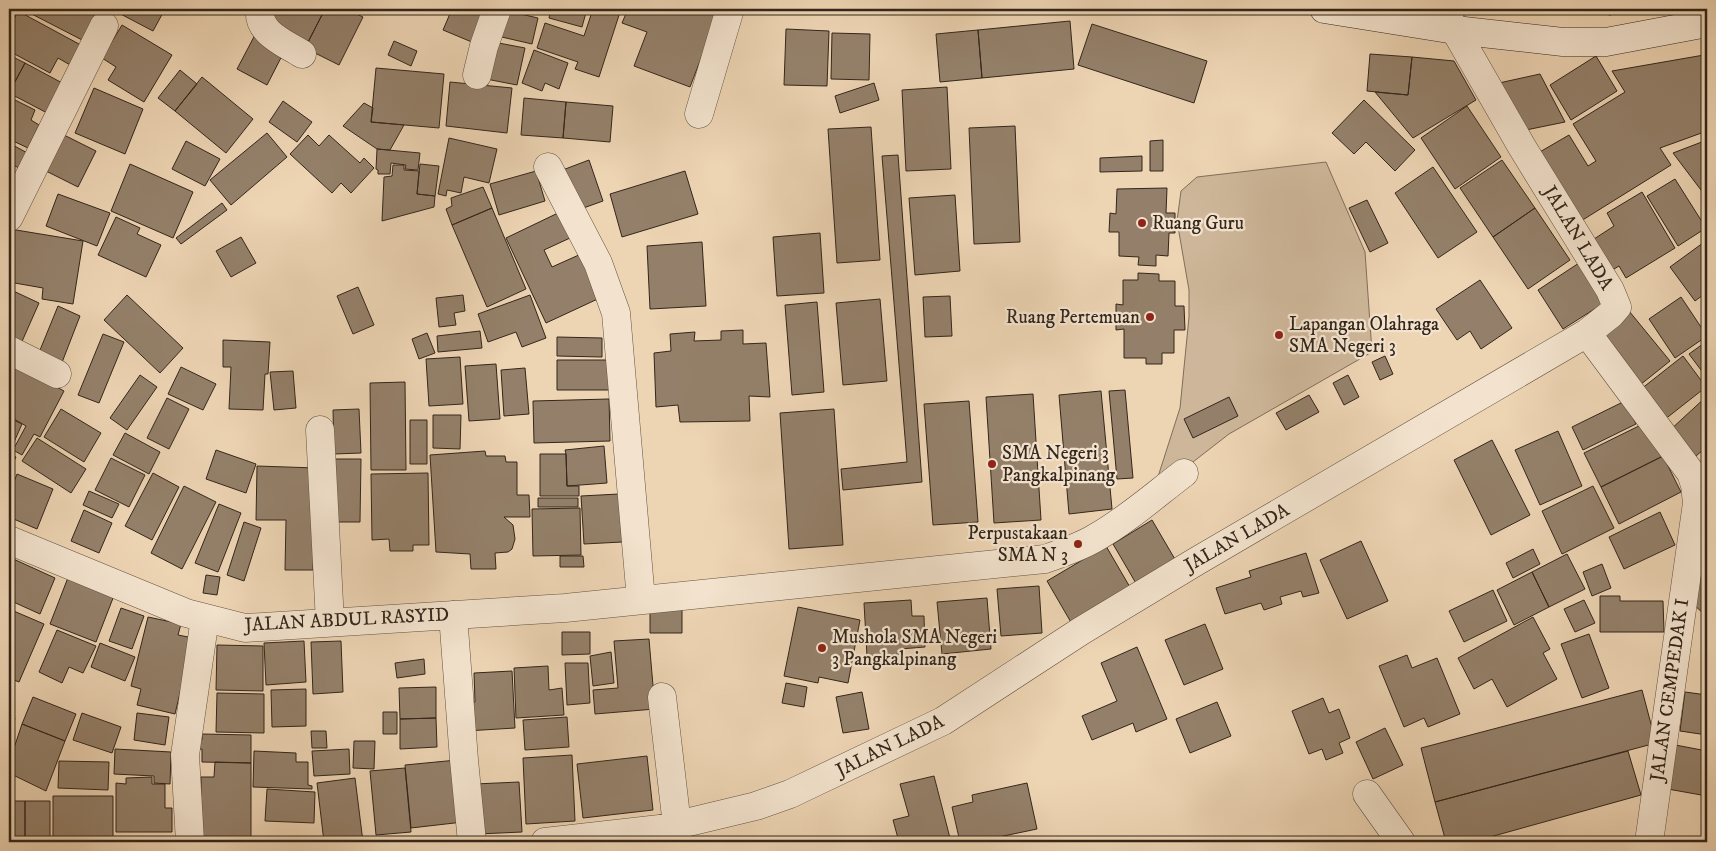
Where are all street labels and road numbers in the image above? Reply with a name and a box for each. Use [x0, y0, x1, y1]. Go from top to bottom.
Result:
street label: JALAN LADA [1537, 180, 1619, 295]
street label: JALAN LADA [1179, 498, 1294, 578]
street label: JALAN CEMPEDAK I [1646, 597, 1694, 785]
street label: JALAN ABDUL RASYID [242, 603, 450, 637]
street label: JALAN LADA [830, 710, 949, 783]

